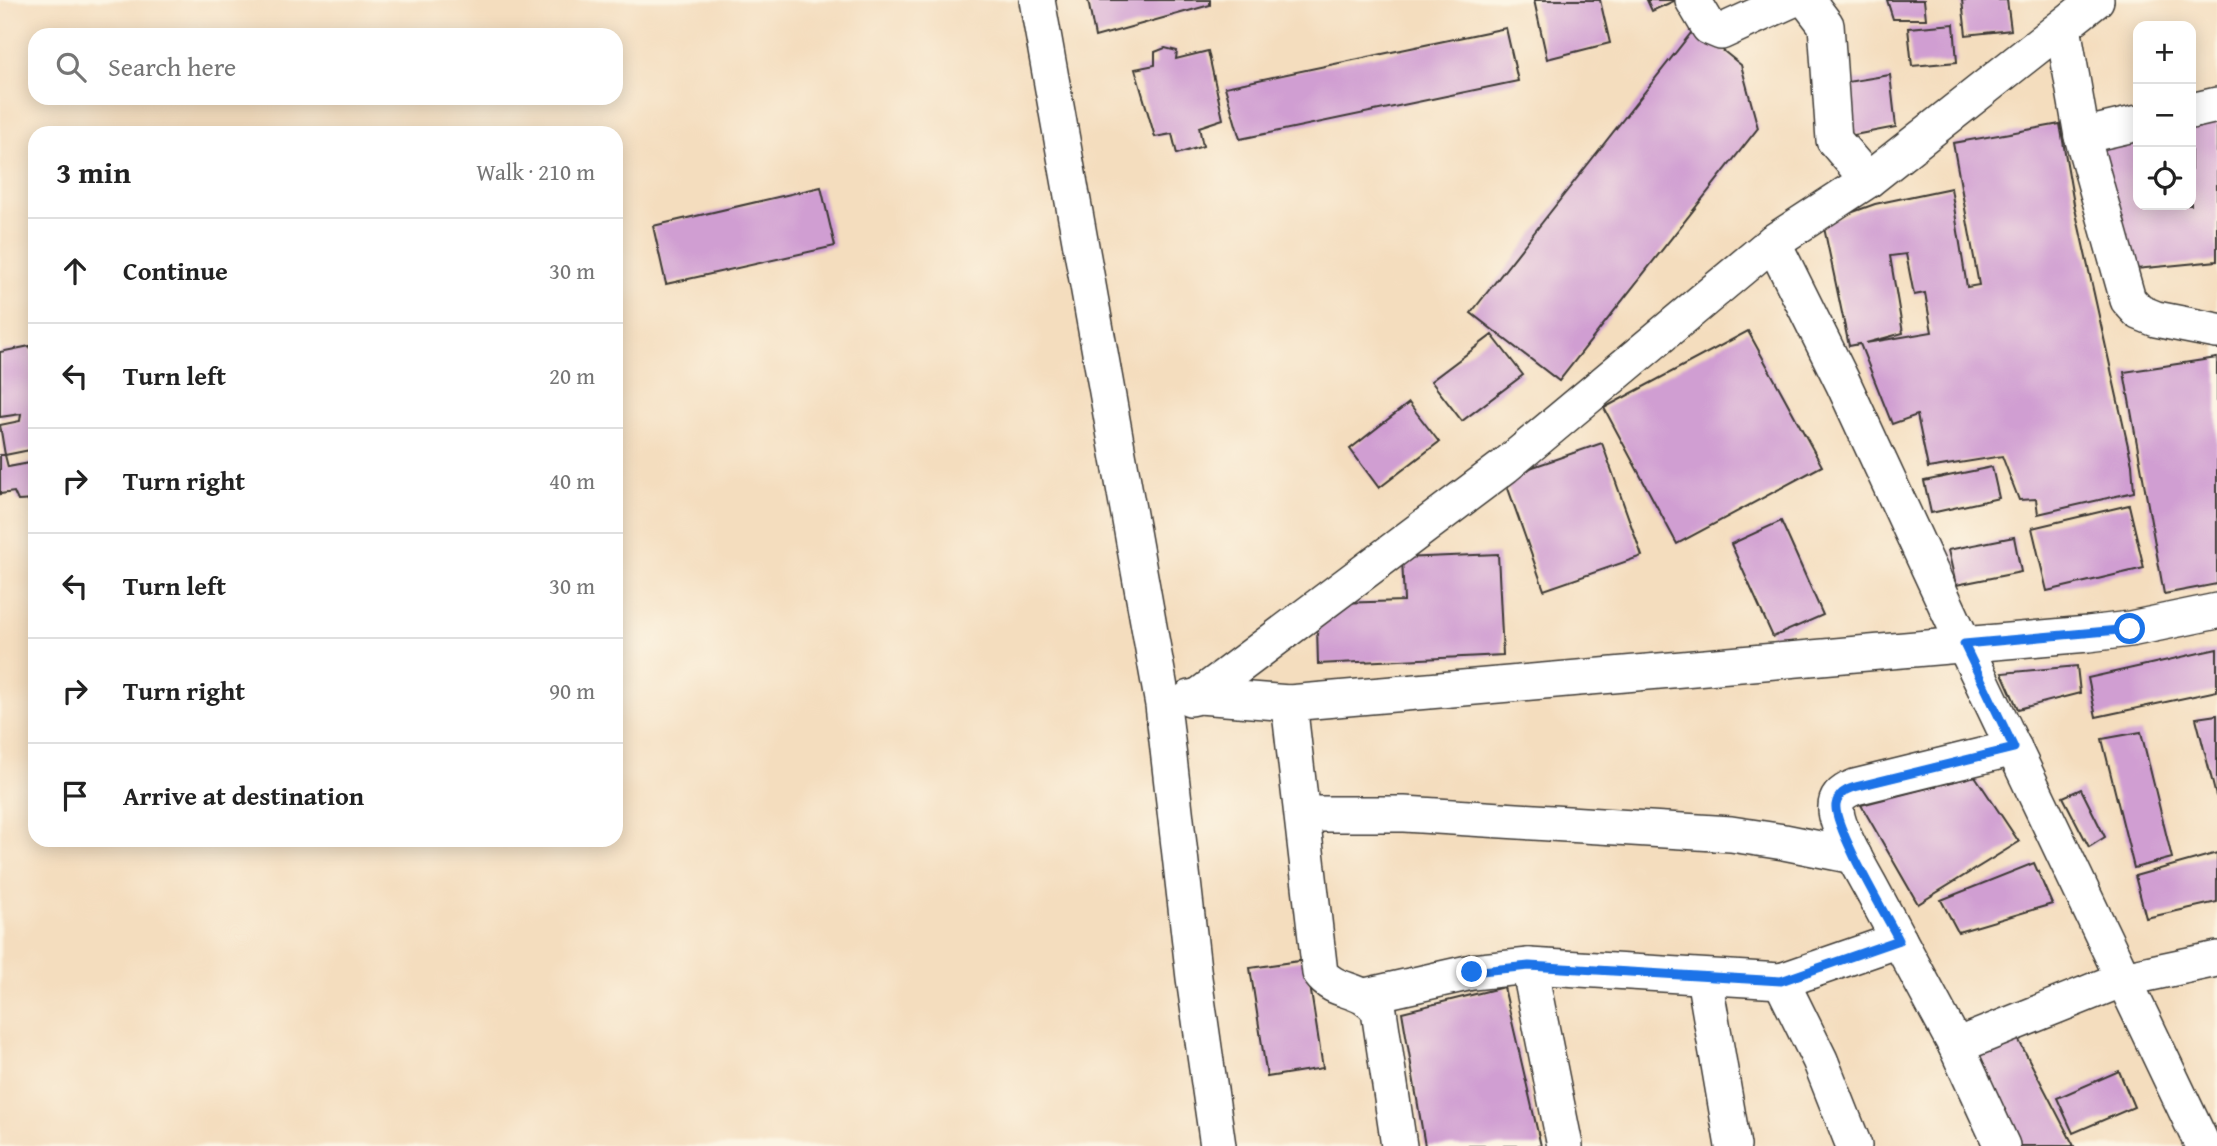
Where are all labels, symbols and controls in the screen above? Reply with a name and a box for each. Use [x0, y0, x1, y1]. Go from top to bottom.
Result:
map controls [2133, 21, 2196, 210]
button: + [2133, 21, 2196, 84]
search box [28, 28, 623, 105]
text: Search here [108, 47, 236, 86]
icon: search [52, 48, 90, 86]
button: − [2133, 84, 2196, 147]
button: locate [2133, 147, 2196, 210]
text: 3 min [56, 150, 131, 194]
text: Walk · 210 m [476, 155, 595, 188]
text: Continue [123, 251, 228, 290]
icon: ahead [56, 252, 94, 290]
text: 30 m [549, 254, 595, 287]
text: Turn left [123, 356, 226, 395]
icon: left [56, 357, 94, 395]
text: 20 m [549, 359, 595, 392]
text: Turn right [123, 461, 245, 500]
icon: right [56, 462, 94, 500]
text: 40 m [549, 464, 595, 497]
text: Turn left [123, 566, 226, 605]
icon: left [56, 567, 94, 605]
text: 30 m [549, 569, 595, 602]
route start [2114, 613, 2145, 644]
text: Turn right [123, 671, 245, 710]
icon: right [56, 672, 94, 710]
text: 90 m [549, 674, 595, 707]
text: Arrive at destination [123, 776, 364, 815]
icon: arrive [56, 777, 94, 815]
route end [1456, 956, 1487, 987]

